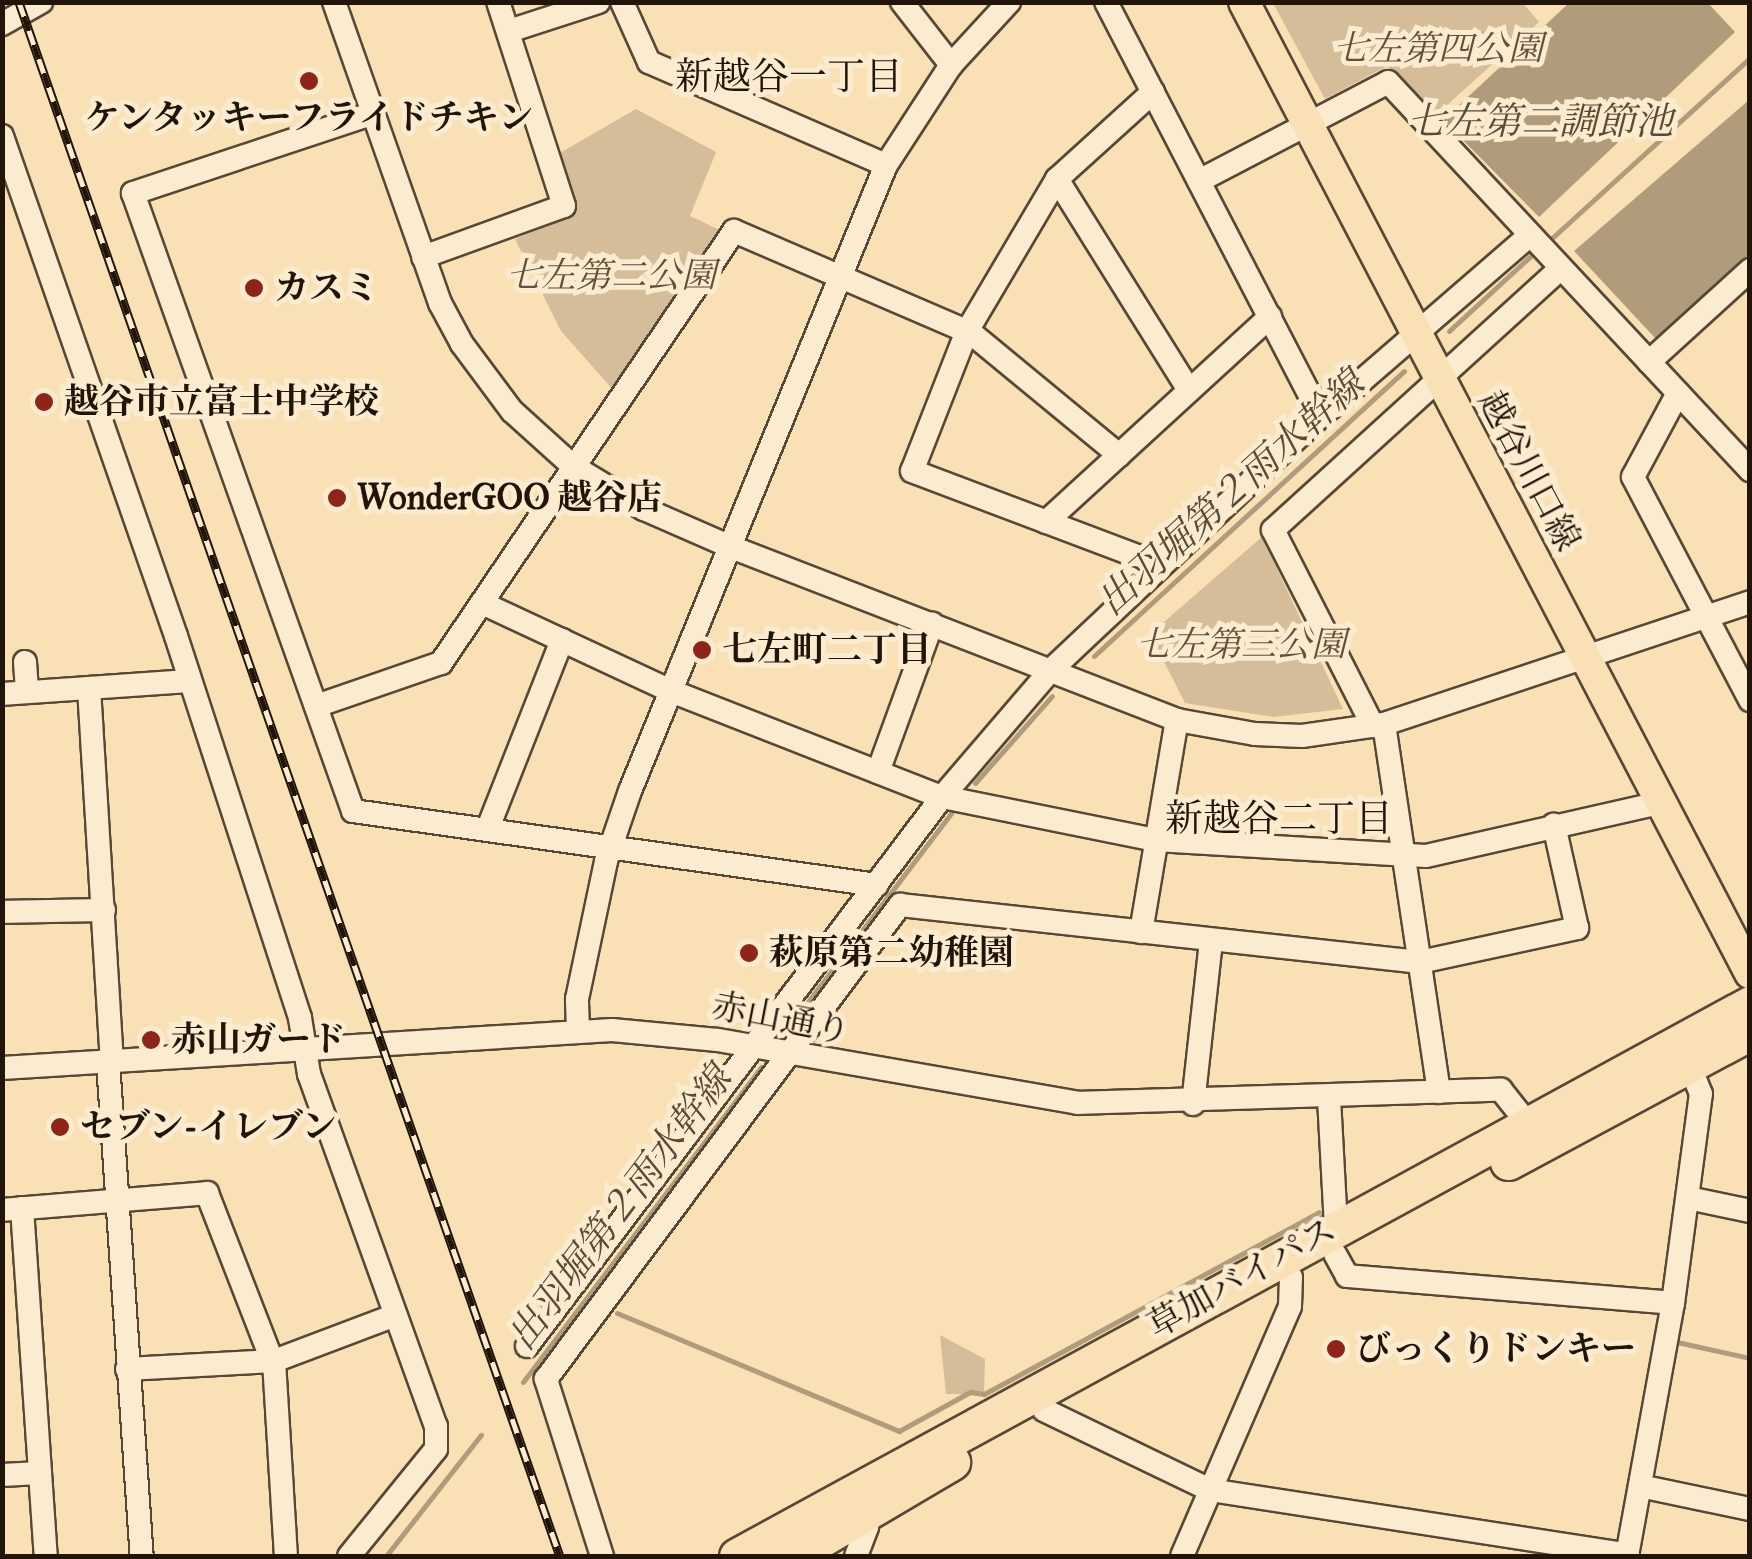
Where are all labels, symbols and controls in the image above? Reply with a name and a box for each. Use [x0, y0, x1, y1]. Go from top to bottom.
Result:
park label: 七左第四公園 [1333, 28, 1543, 70]
district label: 新越谷一丁目 [675, 54, 903, 100]
marker: ケンタッキーフライドチキン [298, 70, 320, 92]
place label: ケンタッキーフライドチキン [82, 97, 536, 139]
water label: 七左第二調節池 [1407, 99, 1673, 145]
park label: 七左第二公園 [506, 255, 716, 297]
place label: カスミ [274, 267, 379, 309]
marker: カスミ [243, 277, 265, 299]
water label: 出羽堀第２雨水幹線 [1089, 362, 1373, 624]
place label: 越谷市立富士中学校 [64, 381, 379, 423]
street label: 越谷川口線 [1469, 384, 1589, 558]
marker: 越谷市立富士中学校 [33, 391, 55, 413]
place label: WonderGOO 越谷店 [357, 477, 662, 519]
marker: WonderGOO 越谷店 [326, 487, 348, 509]
park label: 七左第三公園 [1136, 624, 1346, 666]
place label: 七左町二丁目 [722, 629, 932, 671]
marker: 七左町二丁目 [691, 639, 713, 661]
district label: 新越谷二丁目 [1165, 796, 1393, 842]
place label: 萩原第二幼稚園 [769, 932, 1014, 974]
marker: 萩原第二幼稚園 [738, 942, 760, 964]
street label: 赤山通り [708, 985, 854, 1053]
place label: 赤山ガード [171, 1019, 346, 1061]
marker: 赤山ガード [140, 1029, 162, 1051]
water label: 出羽堀第２雨水幹線 [499, 1058, 741, 1358]
place label: セブン-イレブン [80, 1106, 339, 1148]
marker: セブン-イレブン [49, 1116, 71, 1138]
street label: 草加バイパス [1140, 1209, 1344, 1347]
place label: びっくりドンキー [1356, 1328, 1636, 1370]
marker: びっくりドンキー [1325, 1338, 1347, 1360]

